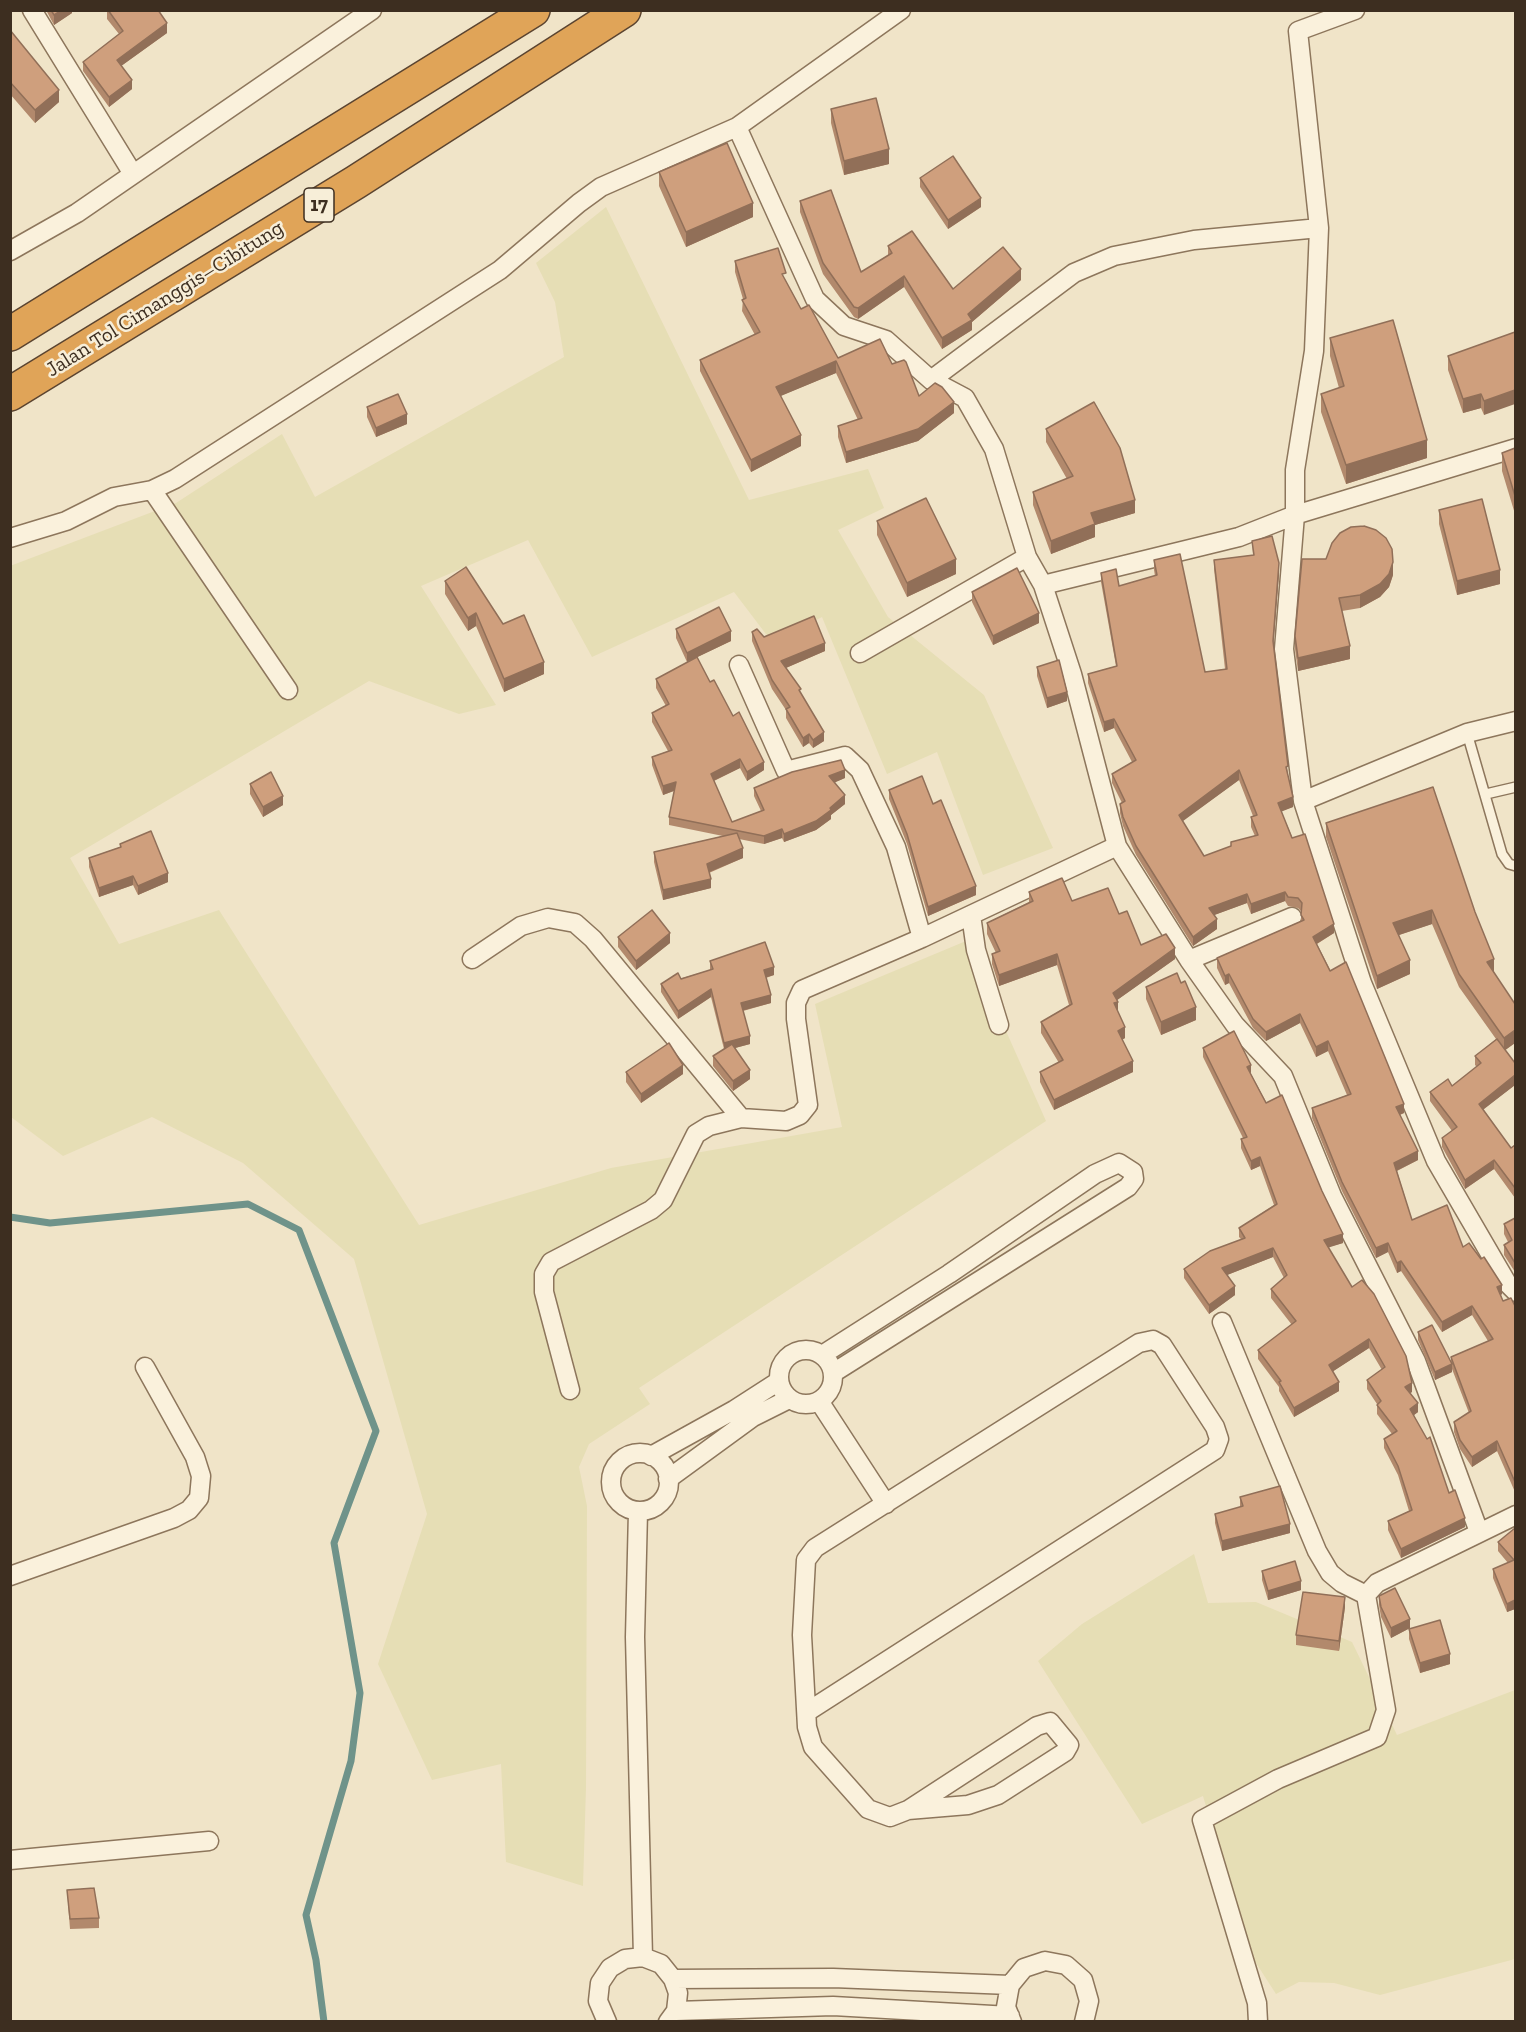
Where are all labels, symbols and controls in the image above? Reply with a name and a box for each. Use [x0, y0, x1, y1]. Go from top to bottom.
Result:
road number: 17 [304, 188, 334, 222]
street label: Jalan Tol Cimanggis–Cibitung [42, 215, 288, 383]

